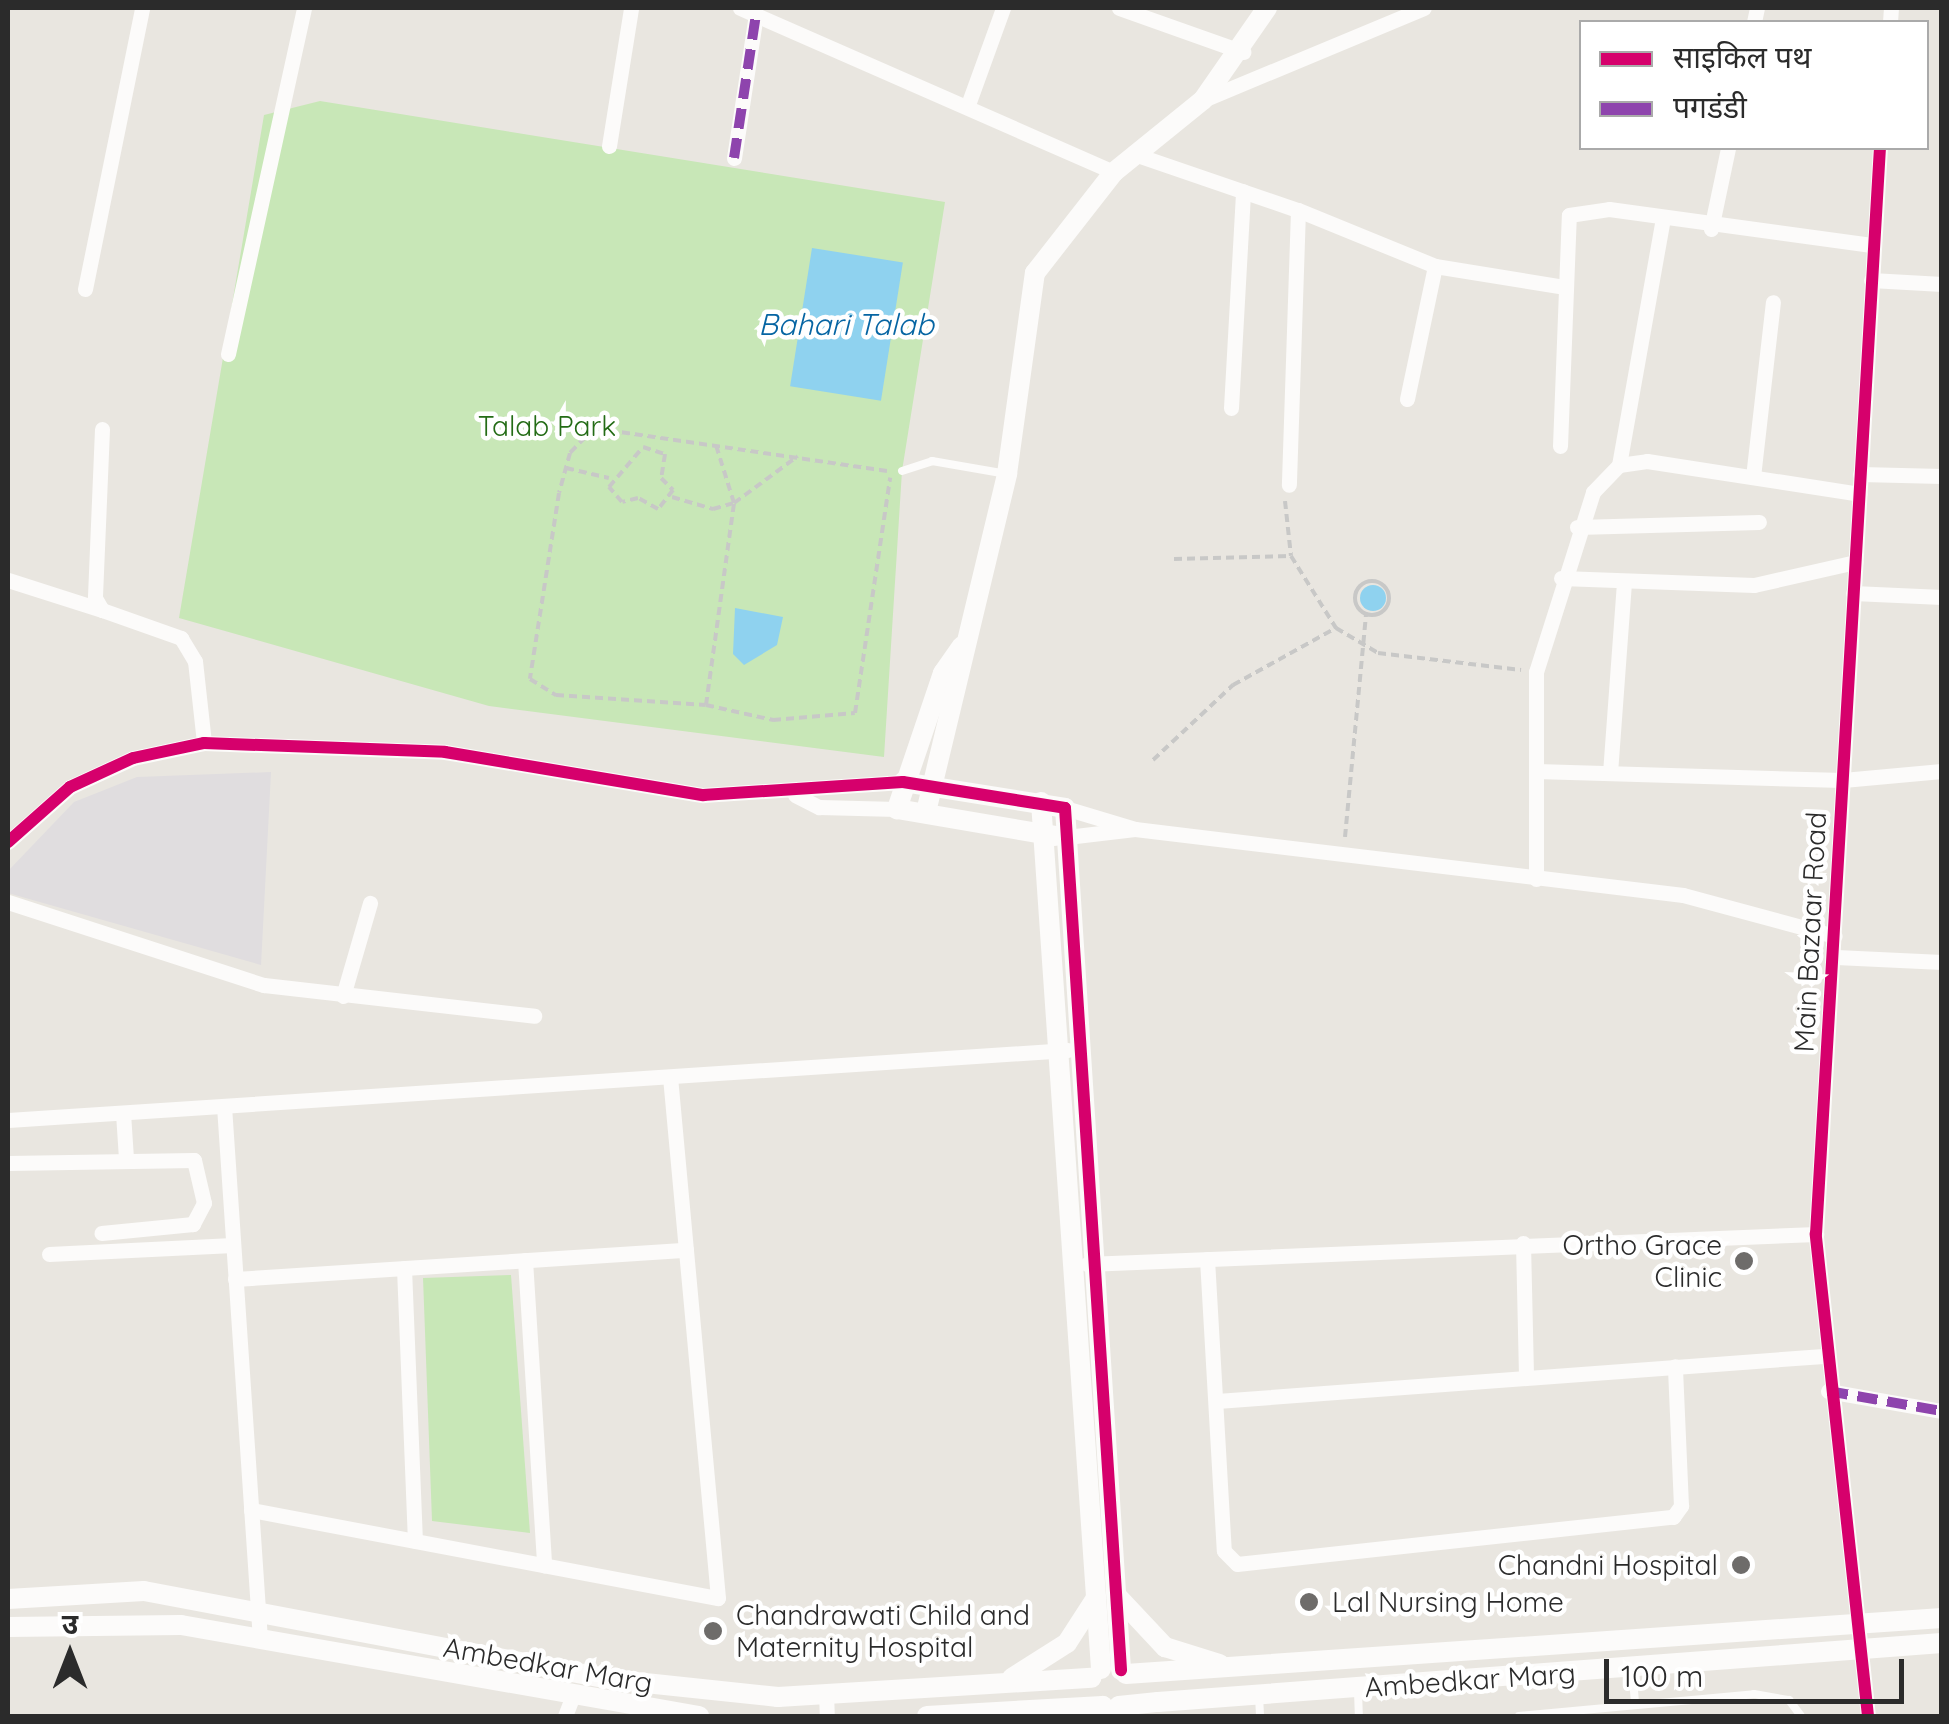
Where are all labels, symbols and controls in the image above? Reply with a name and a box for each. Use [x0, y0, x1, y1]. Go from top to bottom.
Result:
legend [1579, 20, 1929, 150]
text: साइकिल पथ [1673, 38, 1811, 76]
text: पगडंडी [1673, 88, 1747, 126]
water label: Bahari Talab [758, 306, 934, 342]
park label: Talab Park [478, 409, 616, 443]
street label: Main Bazaar Road [1787, 811, 1833, 1053]
place label: Ortho Grace Clinic [1563, 1228, 1722, 1294]
marker: Ortho Grace Clinic [1731, 1248, 1757, 1274]
place label: Chandni Hospital [1498, 1548, 1718, 1582]
marker: Chandni Hospital [1728, 1552, 1754, 1578]
place label: Lal Nursing Home [1332, 1585, 1564, 1619]
marker: Lal Nursing Home [1296, 1589, 1322, 1615]
place label: Chandrawati Child and Maternity Hospital [736, 1598, 1030, 1664]
north arrow [20, 1604, 120, 1704]
text: उ [62, 1606, 78, 1641]
marker: Chandrawati Child and Maternity Hospital [700, 1618, 726, 1644]
street label: Ambedkar Marg [441, 1630, 655, 1700]
scale bar [1609, 1639, 1909, 1701]
street label: Ambedkar Marg [1363, 1656, 1577, 1704]
text: 100 m [1621, 1657, 1703, 1695]

